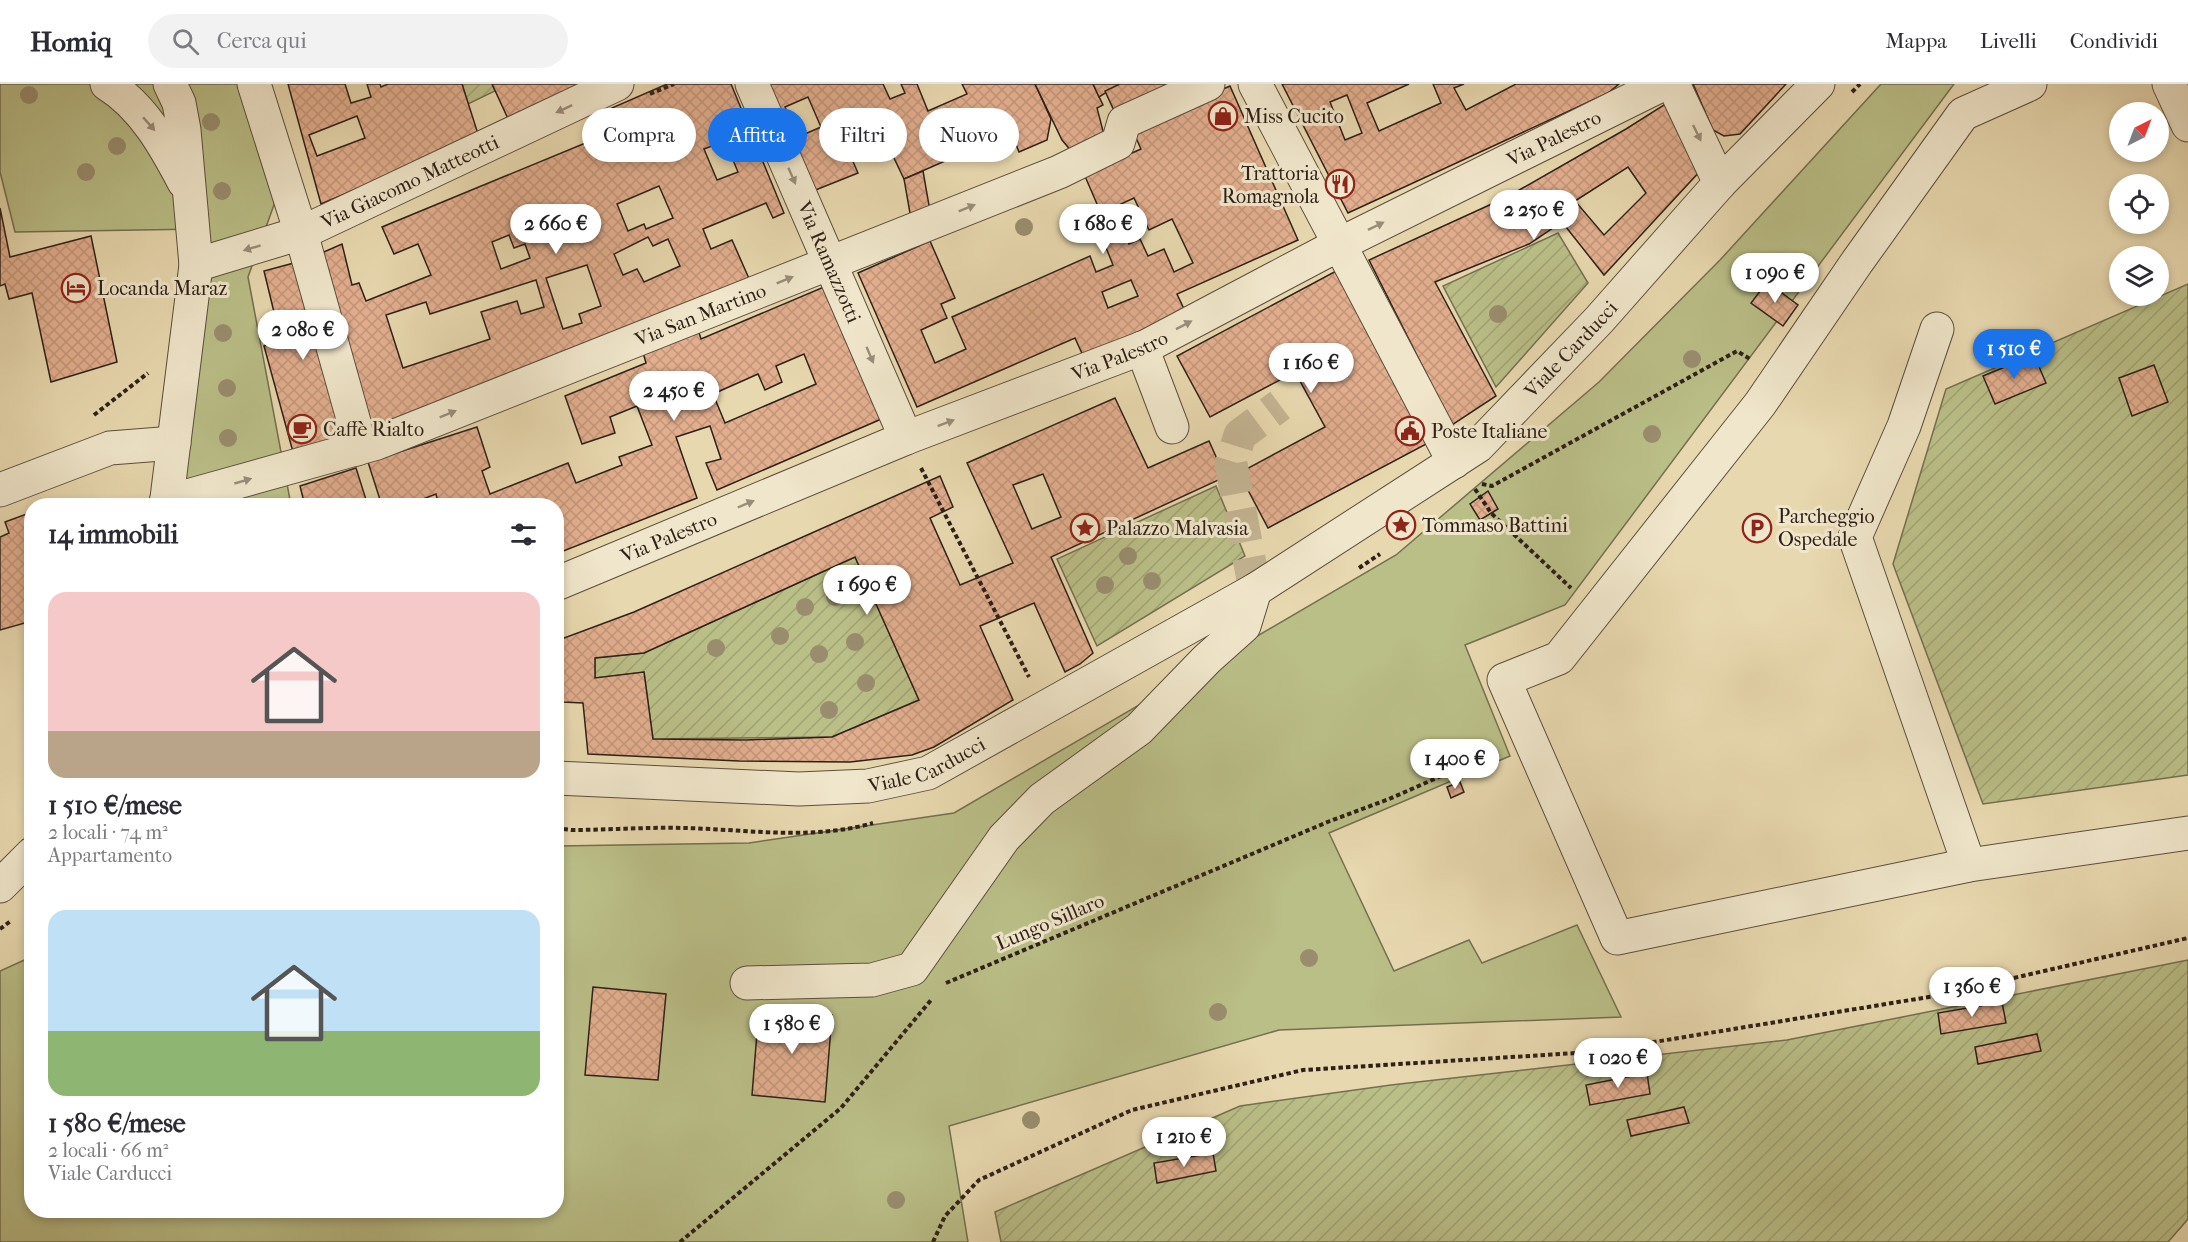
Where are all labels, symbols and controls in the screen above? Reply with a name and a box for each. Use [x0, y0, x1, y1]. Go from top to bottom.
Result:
search box [148, 14, 568, 68]
text: Homiq [30, 25, 112, 58]
icon: search [169, 25, 202, 58]
text: Cerca qui [217, 28, 307, 54]
text: Mappa [1886, 29, 1947, 53]
text: Livelli [1980, 29, 2037, 53]
text: Condividi [2070, 29, 2158, 53]
shop icon: Miss Cucito [1207, 100, 1239, 132]
north arrow [2109, 102, 2169, 162]
map controls [2109, 102, 2169, 306]
one-way arrow [556, 104, 573, 113]
place label: Miss Cucito [1244, 105, 1344, 128]
street label: Via Palestro [1502, 105, 1604, 172]
chip: Compra [582, 108, 696, 162]
chip: Affitta [708, 108, 807, 162]
chip: Filtri [819, 108, 907, 162]
chip: Nuovo [919, 108, 1019, 162]
one-way arrow [142, 116, 155, 131]
one-way arrow [1692, 125, 1701, 142]
street label: Via Giacomo Matteotti [316, 130, 502, 234]
place label: Trattoria Romagnola [1222, 162, 1320, 208]
one-way arrow [788, 167, 797, 185]
restaurant icon: Trattoria Romagnola [1324, 168, 1356, 200]
button: locate [2109, 174, 2169, 234]
pin: 2 250 € [1479, 190, 1589, 241]
street label: Via Ramazzotti [792, 197, 866, 326]
text: 2 250 € [1504, 198, 1564, 221]
one-way arrow [958, 203, 976, 213]
pin: 2 660 € [501, 204, 611, 255]
pin: 1 680 € [1048, 204, 1158, 255]
text: 2 660 € [524, 212, 588, 235]
text: 1 680 € [1073, 212, 1133, 235]
one-way arrow [1368, 221, 1385, 231]
one-way arrow [243, 244, 261, 253]
button: layers [2109, 246, 2169, 306]
pin: 1 090 € [1720, 253, 1830, 304]
text: 1 090 € [1745, 261, 1805, 284]
hotel icon: Locanda Maraz [60, 272, 92, 304]
one-way arrow [777, 274, 795, 284]
place label: Locanda Maraz [97, 277, 228, 300]
street label: Via San Martino [631, 278, 769, 351]
street label: Viale Carducci [1519, 296, 1622, 403]
pin: 2 080 € [248, 310, 358, 361]
text: 2 080 € [272, 318, 334, 341]
one-way arrow [1175, 320, 1193, 330]
street label: Via Palestro [1067, 326, 1172, 386]
pin: 1 510 € [1959, 329, 2069, 380]
text: 1 510 € [1987, 337, 2041, 360]
pin: 1 160 € [1256, 343, 1366, 394]
one-way arrow [865, 346, 875, 364]
text: 1 160 € [1283, 351, 1339, 374]
pin: 2 450 € [619, 371, 729, 422]
text: 2 450 € [643, 379, 705, 402]
one-way arrow [440, 409, 458, 419]
cafe icon: Caffè Rialto [286, 413, 318, 445]
public building icon: Poste Italiane [1394, 415, 1426, 447]
one-way arrow [937, 417, 955, 427]
place label: Caffè Rialto [323, 418, 424, 441]
place label: Poste Italiane [1431, 420, 1548, 443]
one-way arrow [234, 475, 252, 485]
one-way arrow [737, 499, 755, 508]
place label: Parcheggio Ospedale [1778, 505, 1875, 551]
street label: Via Palestro [616, 507, 720, 568]
place icon: Tommaso Battini [1385, 509, 1417, 541]
place icon: Palazzo Malvasia [1069, 512, 1101, 544]
parking icon: Parcheggio Ospedale [1741, 512, 1773, 544]
place label: Tommaso Battini [1422, 514, 1568, 537]
place label: Palazzo Malvasia [1106, 517, 1249, 540]
icon: filters [507, 518, 540, 551]
text: 14 immobili [48, 519, 178, 550]
pin: 1 690 € [812, 565, 922, 616]
text: 1 690 € [837, 573, 897, 596]
icon: home [240, 631, 348, 739]
street label: Viale Carducci [865, 732, 989, 797]
pin: 1 400 € [1400, 739, 1510, 790]
text: 1 400 € [1424, 747, 1486, 770]
text: 1 510 €/mese [48, 790, 182, 821]
text: 2 locali · 74 m² [48, 821, 168, 844]
text: Appartamento [48, 844, 172, 867]
street label: Lungo Sillaro [993, 889, 1107, 955]
icon: home [240, 949, 348, 1057]
pin: 1 360 € [1917, 967, 2027, 1018]
text: 1 360 € [1943, 975, 2001, 998]
pin: 1 580 € [737, 1004, 847, 1055]
text: 1 580 € [763, 1012, 821, 1035]
pin: 1 020 € [1563, 1038, 1673, 1089]
text: 1 020 € [1588, 1046, 1648, 1069]
text: 1 580 €/mese [48, 1108, 186, 1139]
pin: 1 210 € [1129, 1117, 1239, 1168]
text: 1 210 € [1156, 1125, 1212, 1148]
text: 2 locali · 66 m² [48, 1139, 168, 1162]
text: Viale Carducci [48, 1162, 172, 1185]

